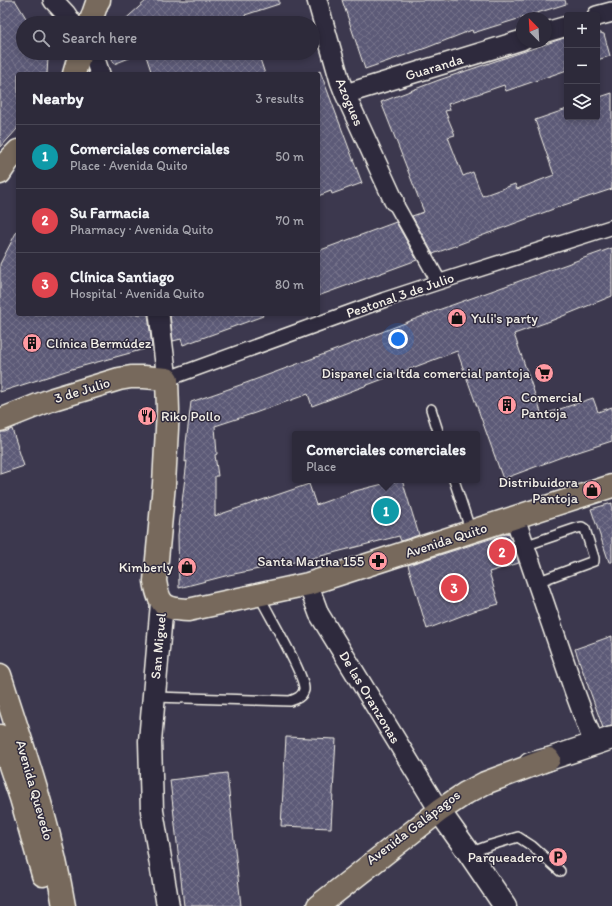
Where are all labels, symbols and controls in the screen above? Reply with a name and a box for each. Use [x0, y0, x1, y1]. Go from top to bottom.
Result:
north arrow [516, 12, 552, 48]
map controls [564, 12, 600, 120]
button: + [564, 12, 600, 48]
search box [16, 16, 320, 60]
icon: search [30, 27, 52, 49]
text: Search here [62, 29, 137, 47]
button: − [564, 48, 600, 84]
street label: Guaranda [403, 50, 466, 84]
street label: Azogues [332, 76, 367, 129]
button: layers [564, 84, 600, 120]
text: Nearby [32, 88, 84, 108]
text: 3 results [255, 91, 304, 106]
text: Comerciales comerciales [70, 140, 230, 158]
text: 1 [42, 149, 48, 164]
text: 50 m [275, 149, 304, 164]
text: Place · Avenida Quito [70, 158, 188, 173]
text: Su Farmacia [70, 204, 149, 222]
text: 2 [42, 213, 48, 228]
text: 70 m [276, 213, 304, 228]
text: Pharmacy · Avenida Quito [70, 222, 213, 237]
text: Clínica Santiago [70, 268, 174, 286]
street label: Peatonal 3 de Julio [344, 269, 456, 322]
text: 3 [41, 277, 49, 292]
text: 80 m [275, 277, 304, 292]
text: Hospital · Avenida Quito [70, 286, 204, 301]
shop icon: Yuli's party [446, 307, 468, 329]
place label: Yuli's party [471, 310, 538, 327]
your location [388, 329, 408, 349]
building icon: Clínica Bermúdez [21, 332, 43, 354]
place label: Clínica Bermúdez [46, 335, 152, 352]
supermarket icon: Dispanel cia ltda comercial pantoja [533, 362, 555, 384]
place label: Dispanel cia ltda comercial pantoja [321, 365, 531, 382]
street label: 3 de Julio [52, 374, 112, 407]
place label: Comercial Pantoja [521, 389, 582, 422]
building icon: Comercial Pantoja [496, 394, 518, 416]
restaurant icon: Riko Pollo [136, 405, 158, 427]
place label: Riko Pollo [161, 408, 221, 425]
popup [292, 431, 480, 483]
text: Comerciales comerciales [306, 441, 466, 459]
text: Place [306, 459, 336, 474]
place label: Distribuidora Pantoja [498, 474, 579, 507]
shop icon: Distribuidora Pantoja [581, 479, 603, 501]
pin: 1 [373, 496, 399, 526]
street label: Avenida Quito [403, 519, 489, 562]
pin: 2 [489, 537, 515, 567]
pharmacy icon: Santa Martha 155 [367, 550, 389, 572]
place label: Santa Martha 155 [257, 553, 364, 570]
shop icon: Kimberly [176, 556, 198, 578]
place label: Kimberly [119, 559, 173, 576]
pin: 3 [441, 573, 467, 603]
street label: San Miguel [147, 612, 170, 680]
street label: De las Oranzonas [335, 648, 404, 747]
street label: Avenida Quevedo [12, 738, 57, 842]
street label: Avenida Galápagos [363, 786, 464, 868]
parking icon: Parqueadero [547, 846, 569, 868]
place label: Parqueadero [468, 849, 544, 866]

